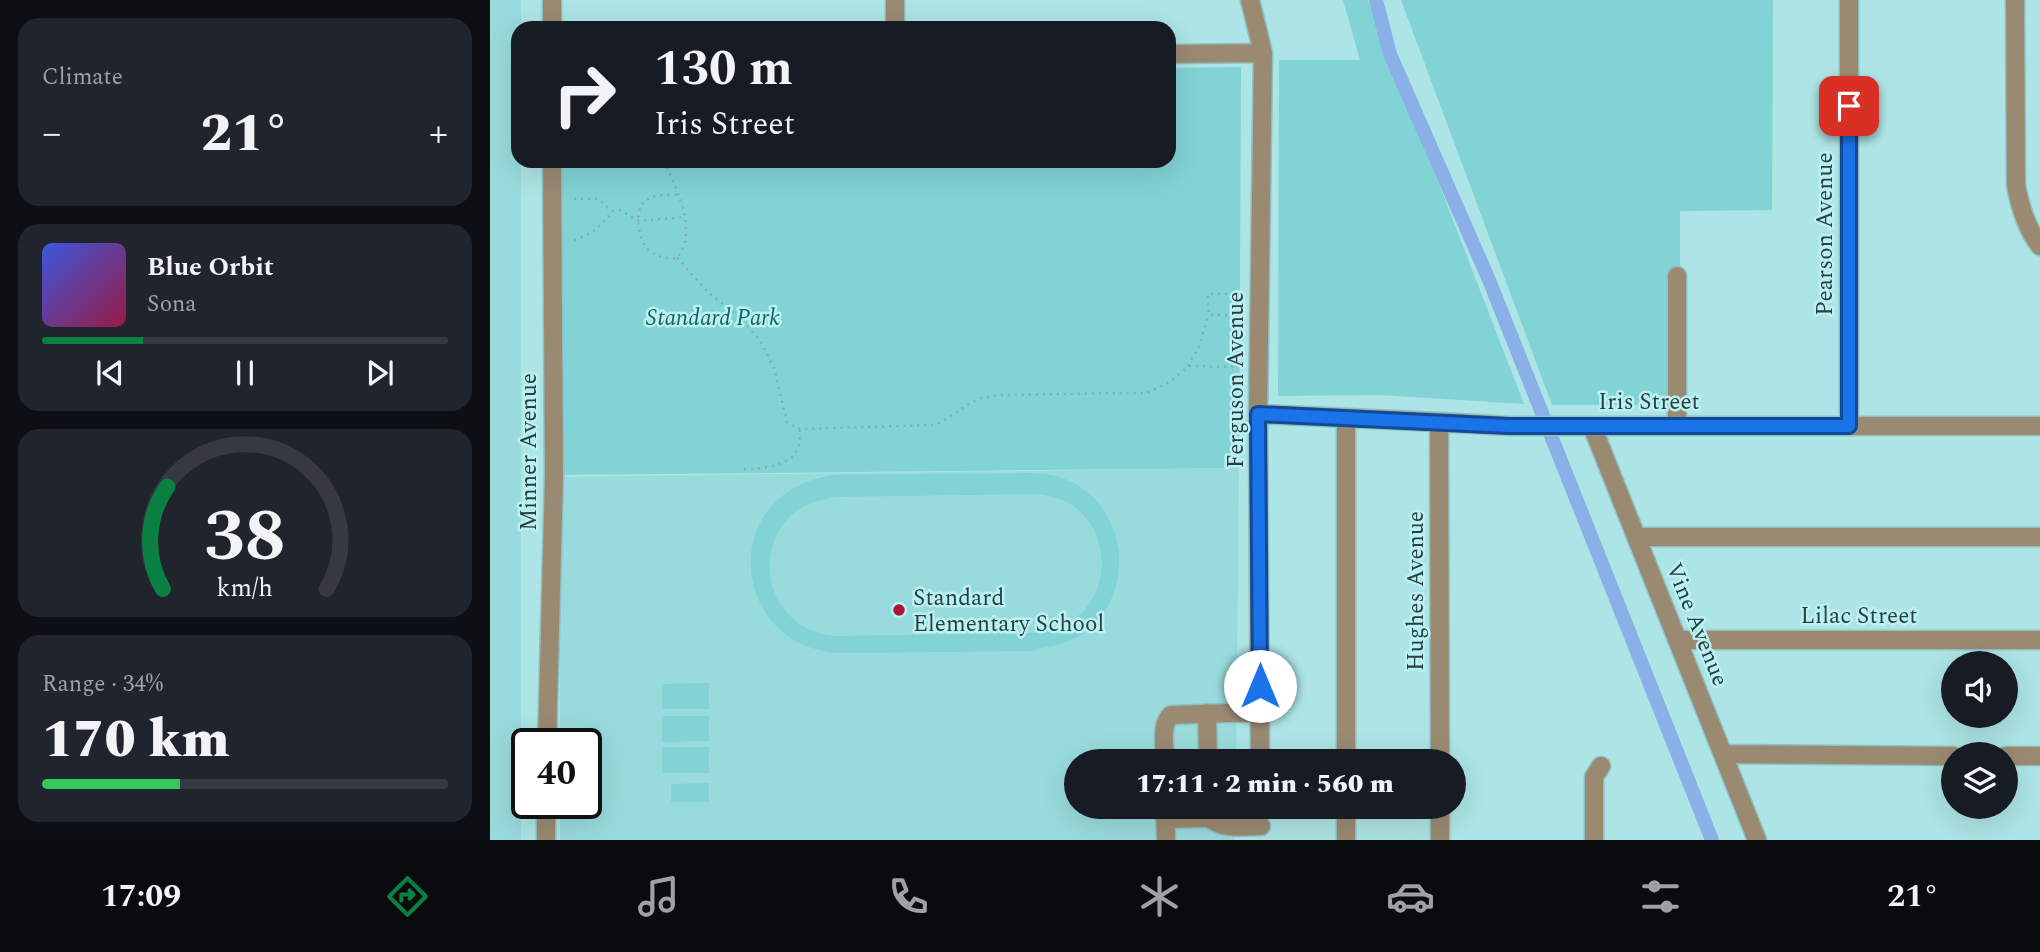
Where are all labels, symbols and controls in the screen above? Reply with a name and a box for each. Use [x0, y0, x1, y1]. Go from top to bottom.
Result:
text: 130 m [654, 32, 793, 107]
icon: right [539, 49, 630, 140]
text: Climate [42, 60, 123, 95]
pin [1819, 76, 1879, 136]
icon: arrive [1830, 87, 1868, 125]
text: 21° [201, 95, 289, 174]
text: Iris Street [654, 100, 795, 149]
text: − [42, 105, 61, 163]
text: + [429, 105, 448, 163]
street label: Pearson Avenue [1808, 152, 1843, 316]
text: Blue Orbit [147, 247, 274, 287]
text: Sona [147, 287, 197, 322]
street label: Ferguson Avenue [1219, 292, 1254, 468]
park label: Standard Park [646, 301, 780, 336]
icon: previous [91, 354, 129, 392]
icon: pause [226, 354, 264, 392]
icon: next [361, 354, 399, 392]
street label: Minner Avenue [512, 373, 547, 531]
street label: Iris Street [1598, 385, 1700, 420]
text: 38 [204, 482, 286, 593]
street label: Hughes Avenue [1399, 511, 1434, 671]
street label: Vine Avenue [1656, 558, 1737, 692]
text: km/h [217, 570, 273, 608]
place label: Standard Elementary School [913, 581, 1104, 642]
street label: Lilac Street [1801, 599, 1917, 634]
marker: Standard Elementary School [891, 602, 907, 618]
position arrow [1223, 649, 1297, 723]
map controls [1941, 651, 2018, 819]
button: sound [1941, 651, 2018, 728]
text: Range · 34% [42, 667, 163, 702]
text: 170 km [42, 701, 230, 780]
speed limit sign: 40 [511, 728, 602, 819]
button: layers [1941, 742, 2018, 819]
text: 17:11 · 2 min · 560 m [1136, 764, 1394, 804]
text: 17:09 [101, 872, 181, 921]
icon: directions [383, 872, 432, 921]
icon: music [634, 872, 683, 921]
icon: phone [884, 872, 933, 921]
icon: climate [1135, 872, 1184, 921]
icon: car [1386, 872, 1435, 921]
icon: filters [1636, 872, 1685, 921]
text: 21° [1887, 872, 1939, 921]

